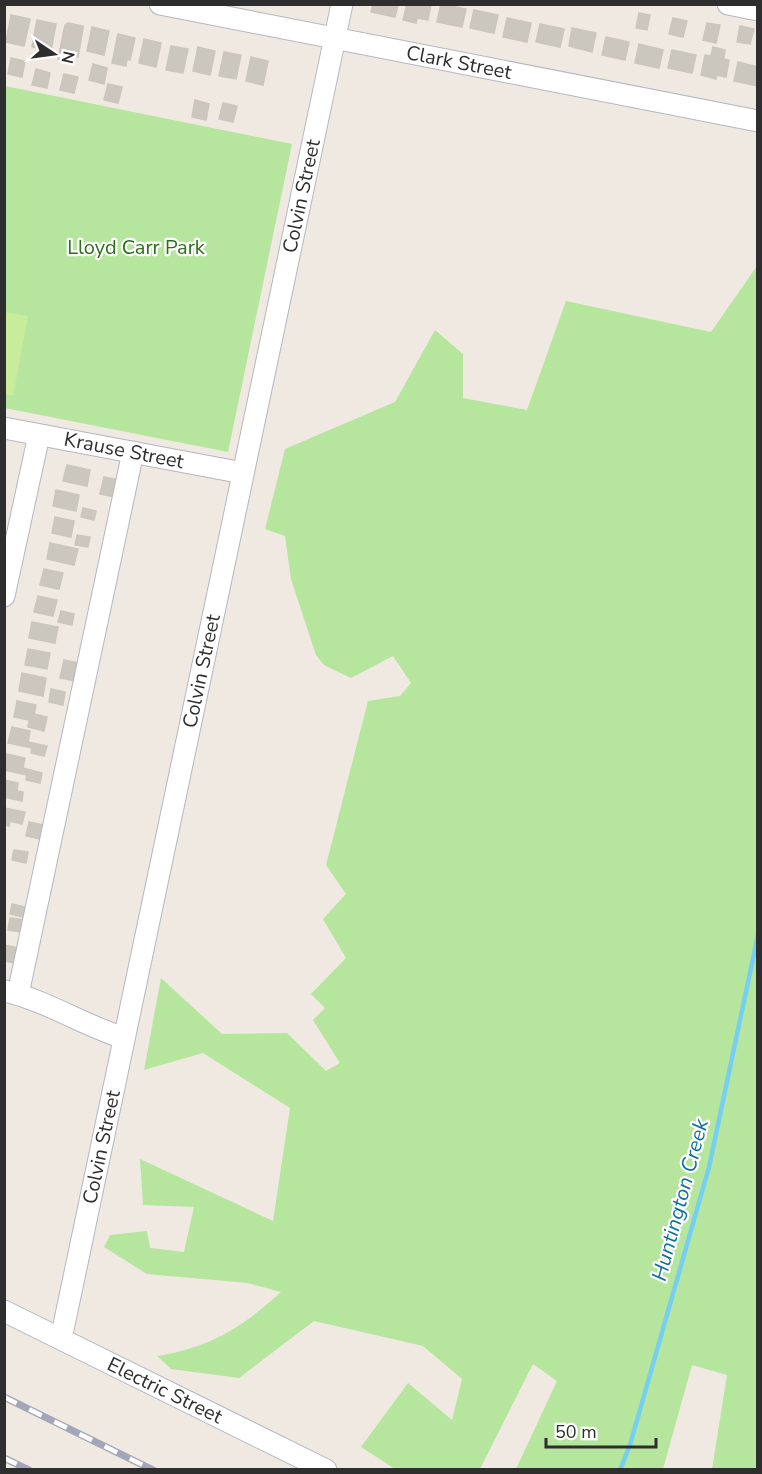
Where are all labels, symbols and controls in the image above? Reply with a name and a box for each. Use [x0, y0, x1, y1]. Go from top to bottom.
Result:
north arrow [24, 24, 84, 84]
street label: Clark Street [404, 39, 515, 86]
text: N [56, 49, 80, 65]
street label: Colvin Street [276, 136, 327, 255]
park label: Lloyd Carr Park [67, 234, 206, 261]
street label: Krause Street [62, 426, 187, 476]
street label: Colvin Street [176, 611, 227, 730]
street label: Colvin Street [76, 1087, 127, 1206]
water label: Huntington Creek [645, 1115, 715, 1284]
street label: Electric Street [103, 1351, 228, 1430]
scale bar [546, 1411, 656, 1449]
text: 50 m [555, 1420, 597, 1444]

